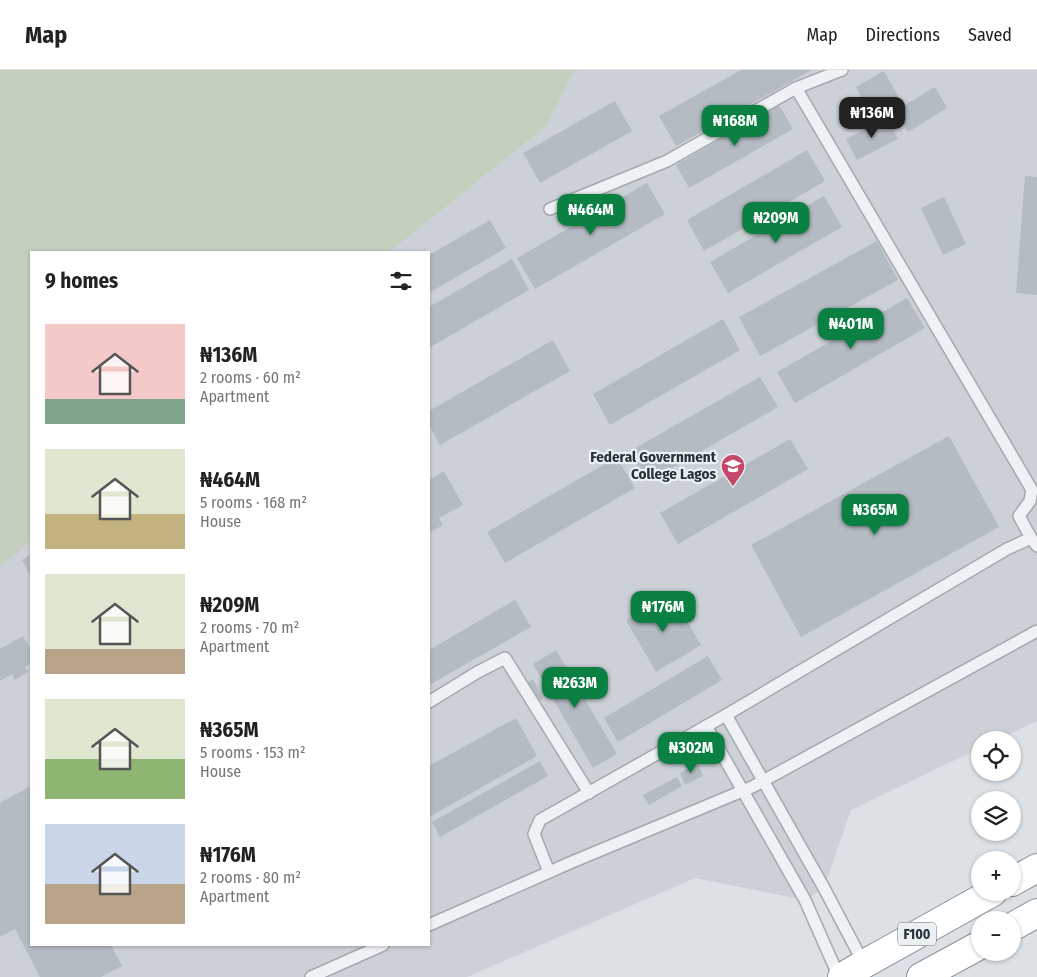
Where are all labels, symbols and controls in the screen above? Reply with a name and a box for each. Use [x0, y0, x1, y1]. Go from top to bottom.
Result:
text: Map [25, 21, 67, 49]
text: Map [806, 24, 838, 46]
text: Directions [866, 24, 940, 46]
text: Saved [968, 24, 1012, 46]
pin: ₦136M [837, 97, 907, 139]
text: ₦136M [850, 103, 894, 122]
pin: ₦168M [700, 104, 770, 147]
text: ₦168M [713, 111, 757, 130]
pin: ₦464M [556, 194, 626, 236]
text: ₦464M [568, 200, 614, 219]
pin: ₦209M [741, 202, 811, 244]
text: ₦209M [753, 208, 799, 227]
icon: filters [387, 267, 415, 295]
text: 9 homes [45, 268, 118, 294]
pin: ₦401M [816, 308, 886, 350]
text: ₦401M [829, 314, 873, 333]
text: ₦136M [200, 342, 257, 368]
icon: home [85, 344, 145, 404]
text: 2 rooms · 60 m² [200, 368, 301, 387]
text: Apartment [200, 387, 269, 406]
place label: Federal Government College Lagos [590, 448, 717, 483]
school or university icon: Federal Government College Lagos [720, 453, 746, 487]
text: ₦464M [200, 467, 260, 493]
icon: home [85, 469, 145, 529]
text: 5 rooms · 168 m² [200, 493, 307, 512]
pin: ₦365M [840, 494, 910, 536]
text: ₦365M [853, 500, 897, 519]
text: House [200, 512, 241, 531]
pin: ₦176M [628, 590, 698, 633]
text: ₦209M [200, 592, 259, 618]
icon: home [85, 594, 145, 654]
text: ₦176M [642, 597, 684, 616]
text: 2 rooms · 70 m² [200, 618, 299, 637]
text: Apartment [200, 637, 269, 656]
pin: ₦263M [540, 666, 610, 709]
text: ₦263M [553, 673, 597, 692]
text: ₦365M [200, 717, 259, 743]
icon: home [85, 719, 145, 779]
map controls [971, 731, 1021, 961]
button: locate [971, 731, 1021, 781]
pin: ₦302M [656, 732, 726, 774]
text: ₦302M [669, 738, 713, 757]
text: 5 rooms · 153 m² [200, 743, 306, 762]
text: House [200, 762, 241, 781]
button: layers [971, 791, 1021, 841]
text: ₦176M [200, 842, 256, 868]
icon: home [85, 844, 145, 904]
button: + [971, 851, 1021, 901]
text: 2 rooms · 80 m² [200, 868, 301, 887]
text: Apartment [200, 887, 269, 906]
button: − [971, 911, 1021, 961]
road number: F100 [898, 922, 936, 946]

